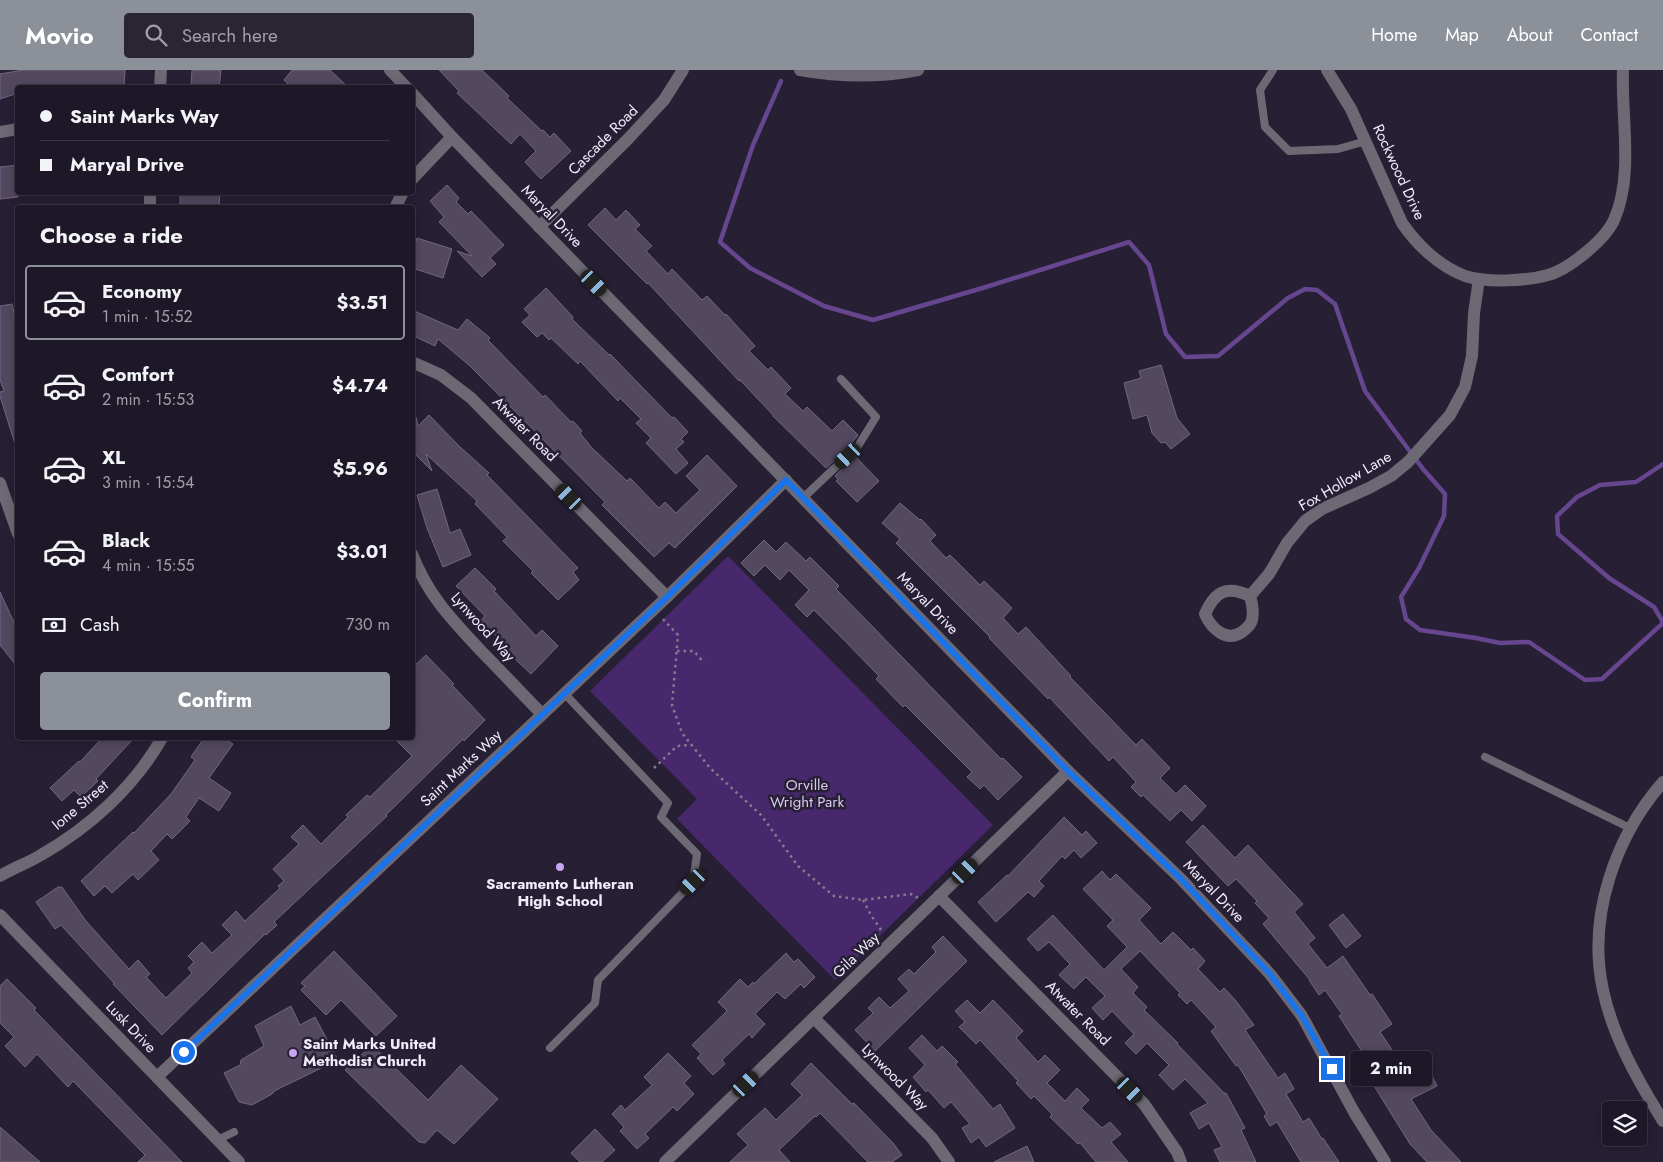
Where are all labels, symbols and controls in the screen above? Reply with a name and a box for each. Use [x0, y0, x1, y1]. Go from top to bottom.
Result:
search box [124, 13, 474, 58]
text: Movio [25, 18, 94, 53]
icon: search [142, 21, 170, 49]
text: Search here [182, 22, 278, 49]
text: Home [1371, 22, 1417, 48]
text: Map [1445, 22, 1479, 48]
text: About [1507, 22, 1552, 48]
text: Contact [1580, 22, 1638, 48]
street label: Cascade Road [563, 100, 643, 180]
text: Saint Marks Way [70, 103, 219, 130]
street label: Rockwood Drive [1367, 121, 1431, 224]
text: Maryal Drive [70, 151, 184, 178]
street label: Maryal Drive [516, 180, 588, 253]
text: Choose a ride [40, 219, 183, 251]
car [578, 267, 609, 299]
text: Economy [102, 278, 182, 305]
icon: car [42, 280, 87, 325]
text: $3.51 [337, 289, 388, 316]
text: 1 min · 15:52 [102, 305, 193, 328]
text: Comfort [102, 361, 174, 388]
icon: car [42, 363, 87, 408]
text: $4.74 [332, 372, 388, 399]
text: 2 min · 15:53 [102, 388, 194, 411]
street label: Atwater Road [487, 391, 563, 467]
car [831, 440, 864, 472]
text: XL [102, 444, 125, 471]
street label: Fox Hollow Lane [1295, 445, 1396, 516]
icon: car [42, 446, 87, 491]
text: $5.96 [332, 455, 388, 482]
text: 3 min · 15:54 [102, 471, 194, 494]
car [553, 481, 584, 513]
text: Black [102, 527, 150, 554]
icon: car [42, 529, 87, 574]
text: $3.01 [336, 538, 388, 565]
text: 4 min · 15:55 [102, 554, 195, 577]
street label: Maryal Drive [892, 567, 964, 640]
street label: Lynwood Way [446, 587, 521, 667]
icon: cash [40, 611, 68, 639]
text: Cash [80, 611, 120, 638]
text: 730 m [346, 613, 390, 636]
button: Confirm [40, 672, 390, 730]
street label: Saint Marks Way [415, 724, 507, 812]
park label: Orville Wright Park [770, 774, 844, 813]
street label: Ione Street [47, 775, 113, 835]
car [948, 855, 981, 887]
street label: Maryal Drive [1178, 855, 1250, 928]
marker: Sacramento Lutheran High School [554, 861, 566, 873]
car [677, 866, 708, 898]
place label: Sacramento Lutheran High School [486, 873, 634, 912]
street label: Gila Way [828, 927, 885, 983]
street label: Atwater Road [1040, 975, 1116, 1051]
street label: Lusk Drive [101, 996, 162, 1058]
place label: Saint Marks United Methodist Church [303, 1033, 436, 1072]
street label: Lynwood Way [856, 1038, 934, 1116]
route start [173, 1041, 195, 1063]
marker: Saint Marks United Methodist Church [287, 1047, 299, 1059]
callout: 2 min [1350, 1052, 1432, 1086]
text: 2 min [1370, 1057, 1412, 1080]
route end [1321, 1058, 1343, 1080]
car [729, 1068, 762, 1100]
car [1114, 1074, 1145, 1106]
map controls [1602, 1101, 1647, 1146]
button: layers [1602, 1101, 1647, 1146]

